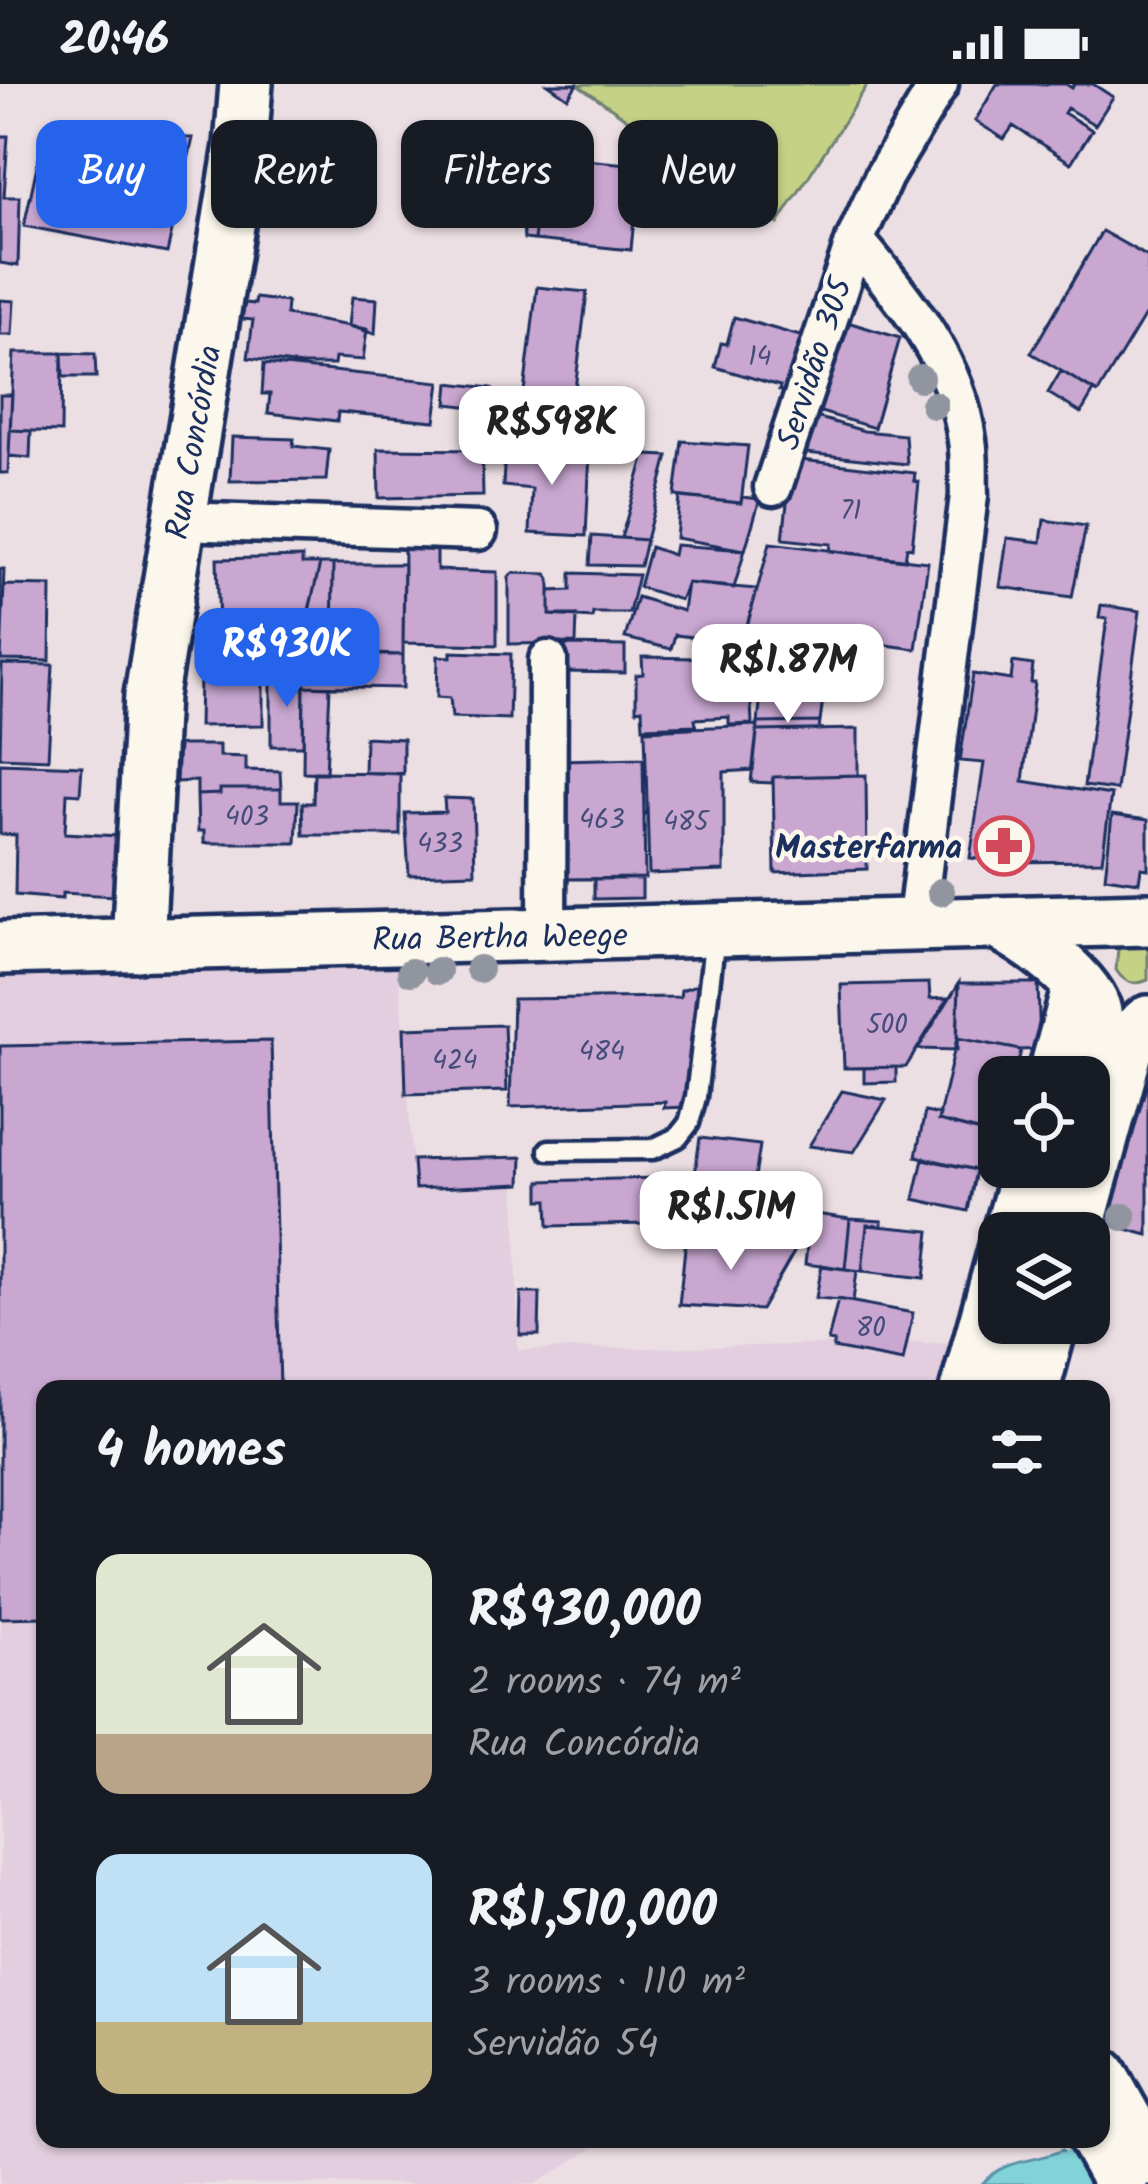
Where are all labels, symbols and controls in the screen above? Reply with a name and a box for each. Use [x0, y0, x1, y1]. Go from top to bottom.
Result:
text: 20:46 [60, 6, 169, 78]
chip: Buy [36, 120, 187, 228]
chip: Rent [211, 120, 377, 228]
chip: Filters [401, 120, 594, 228]
chip: New [618, 120, 778, 228]
street label: Servidão 305 [764, 269, 870, 457]
house number: 14 [748, 336, 772, 379]
street label: Rua Concórdia [152, 341, 239, 544]
pin: R$598K [454, 386, 650, 488]
text: R$598K [486, 394, 618, 456]
house number: 71 [841, 490, 861, 533]
pin: R$930K [189, 608, 385, 710]
text: R$930K [221, 616, 353, 678]
pin: R$1.87M [677, 624, 899, 726]
text: R$1.87M [719, 632, 857, 694]
house number: 403 [225, 796, 269, 839]
house number: 463 [579, 799, 625, 842]
house number: 485 [663, 801, 710, 844]
pharmacy icon: Masterfarma [973, 815, 1035, 877]
house number: 433 [417, 823, 463, 866]
place label: Masterfarma [775, 823, 962, 876]
street label: Rua Bertha Weege [372, 911, 629, 968]
house number: 500 [866, 1004, 908, 1047]
house number: 484 [579, 1031, 625, 1074]
house number: 424 [432, 1040, 478, 1083]
map controls [978, 1056, 1110, 1344]
button: locate [978, 1056, 1110, 1188]
pin: R$1.51M [620, 1171, 842, 1273]
text: R$1.51M [667, 1179, 795, 1241]
button: layers [978, 1212, 1110, 1344]
house number: 80 [856, 1307, 886, 1350]
text: 4 homes [96, 1412, 286, 1493]
icon: filters [984, 1419, 1050, 1485]
text: R$930,000 [468, 1572, 701, 1653]
icon: home [192, 1602, 336, 1746]
text: 2 rooms · 74 m² [468, 1653, 741, 1715]
text: Rua Concórdia [468, 1715, 700, 1777]
text: R$1,510,000 [468, 1872, 717, 1953]
icon: home [192, 1902, 336, 2046]
text: 3 rooms · 110 m² [468, 1953, 745, 2015]
text: Servidão 54 [468, 2015, 659, 2077]

